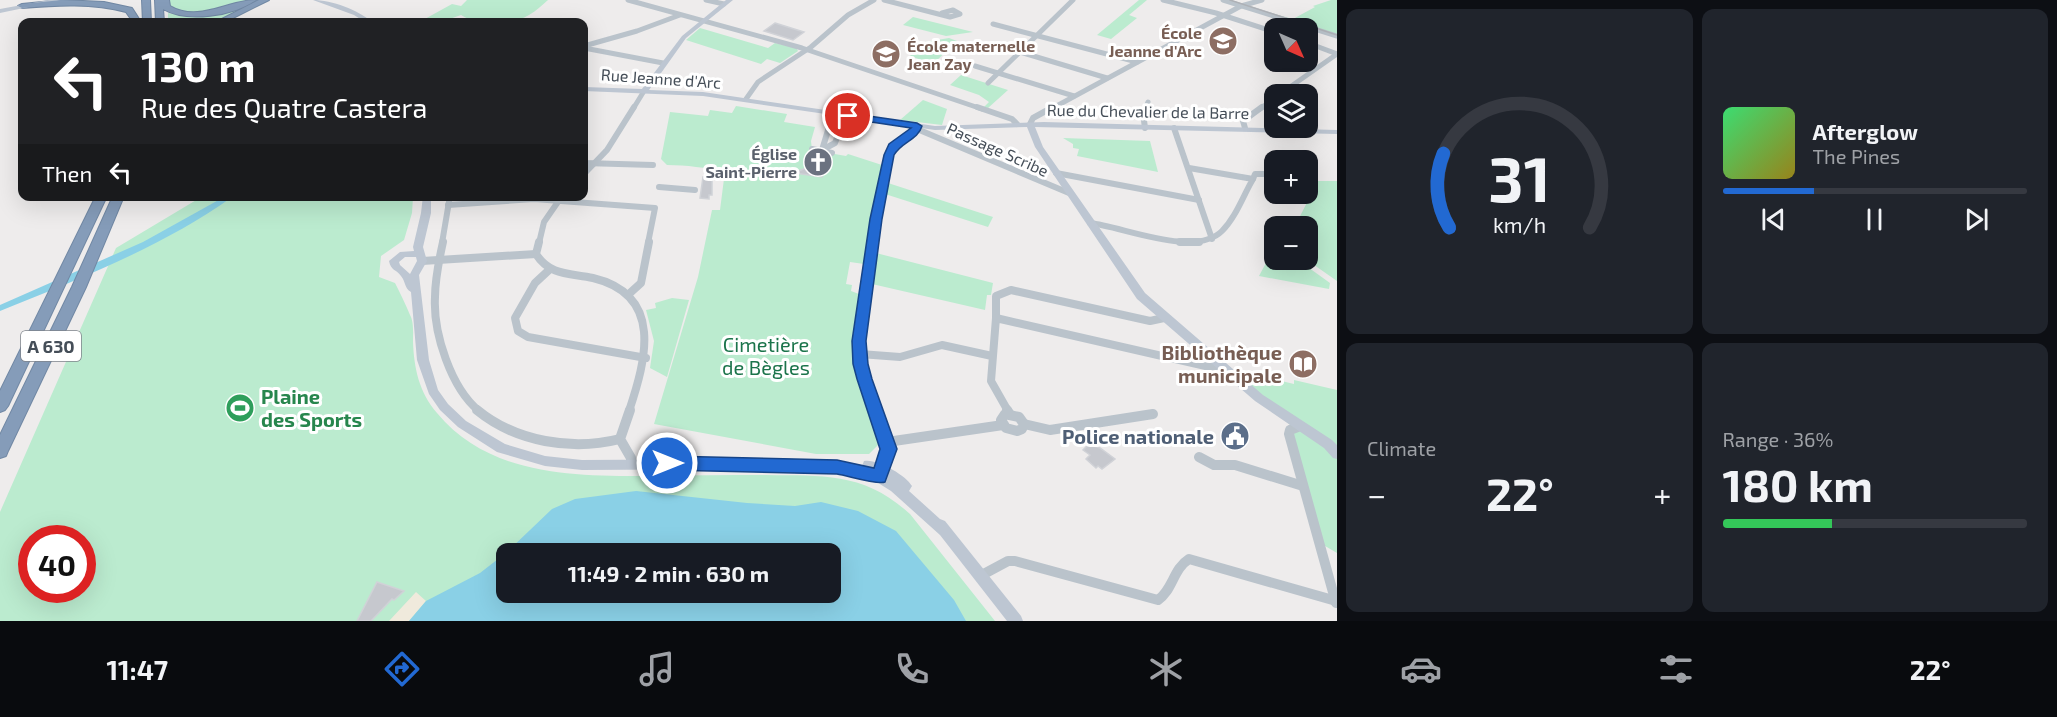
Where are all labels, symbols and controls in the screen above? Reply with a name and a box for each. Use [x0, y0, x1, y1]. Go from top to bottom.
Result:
north arrow [1264, 18, 1318, 72]
map controls [1264, 18, 1318, 270]
place label: École Jeanne d'Arc [1109, 23, 1202, 60]
school or university icon: École Jeanne d'Arc [1207, 25, 1239, 57]
place label: École maternelle Jean Zay [907, 36, 1035, 74]
school or university icon: École maternelle Jean Zay [870, 38, 902, 70]
text: 130 m [141, 40, 256, 90]
icon: left [42, 42, 120, 120]
street label: Rue Jeanne d'Arc [600, 64, 722, 92]
button: layers [1264, 84, 1318, 138]
pin [822, 90, 873, 141]
text: Rue des Quatre Castera [141, 91, 427, 123]
icon: arrive [831, 99, 864, 132]
street label: Rue du Chevalier de la Barre [1047, 100, 1249, 122]
street label: Passage Scribe [944, 118, 1052, 180]
text: Afterglow [1813, 118, 1918, 144]
text: 31 [1488, 141, 1550, 216]
place label: Église Saint-Pierre [705, 144, 797, 181]
text: The Pines [1813, 144, 1900, 168]
church icon: Église Saint-Pierre [802, 146, 834, 178]
button: + [1264, 150, 1318, 204]
icon: left [104, 156, 137, 189]
text: Then [42, 160, 92, 186]
icon: previous [1757, 203, 1790, 236]
icon: pause [1858, 203, 1891, 236]
icon: next [1960, 203, 1993, 236]
text: km/h [1493, 213, 1546, 238]
button: − [1264, 216, 1318, 270]
road number: A 630 [21, 331, 81, 361]
park label: Cimetière de Bègles [722, 332, 810, 379]
place label: Bibliothèque municipale [1161, 340, 1282, 387]
library icon: Bibliothèque municipale [1287, 348, 1319, 380]
place label: Plaine des Sports [261, 384, 362, 431]
sports icon: Plaine des Sports [224, 392, 256, 424]
public building icon: Police nationale [1219, 420, 1251, 452]
place label: Police nationale [1062, 424, 1214, 448]
text: Range · 36% [1723, 427, 1833, 451]
position arrow [635, 431, 699, 495]
text: Climate [1367, 436, 1436, 460]
text: 180 km [1723, 457, 1873, 511]
text: 22° [1486, 466, 1554, 520]
text: − [1367, 474, 1386, 514]
text: + [1653, 474, 1672, 514]
speed limit sign: 40 [18, 525, 96, 603]
text: 11:49 · 2 min · 630 m [568, 560, 769, 586]
icon: directions [381, 648, 423, 690]
icon: music [636, 648, 678, 690]
icon: phone [891, 648, 933, 690]
icon: climate [1145, 648, 1187, 690]
icon: car [1400, 648, 1442, 690]
icon: filters [1655, 648, 1697, 690]
text: 11:47 [106, 653, 168, 685]
text: 22° [1910, 653, 1951, 685]

